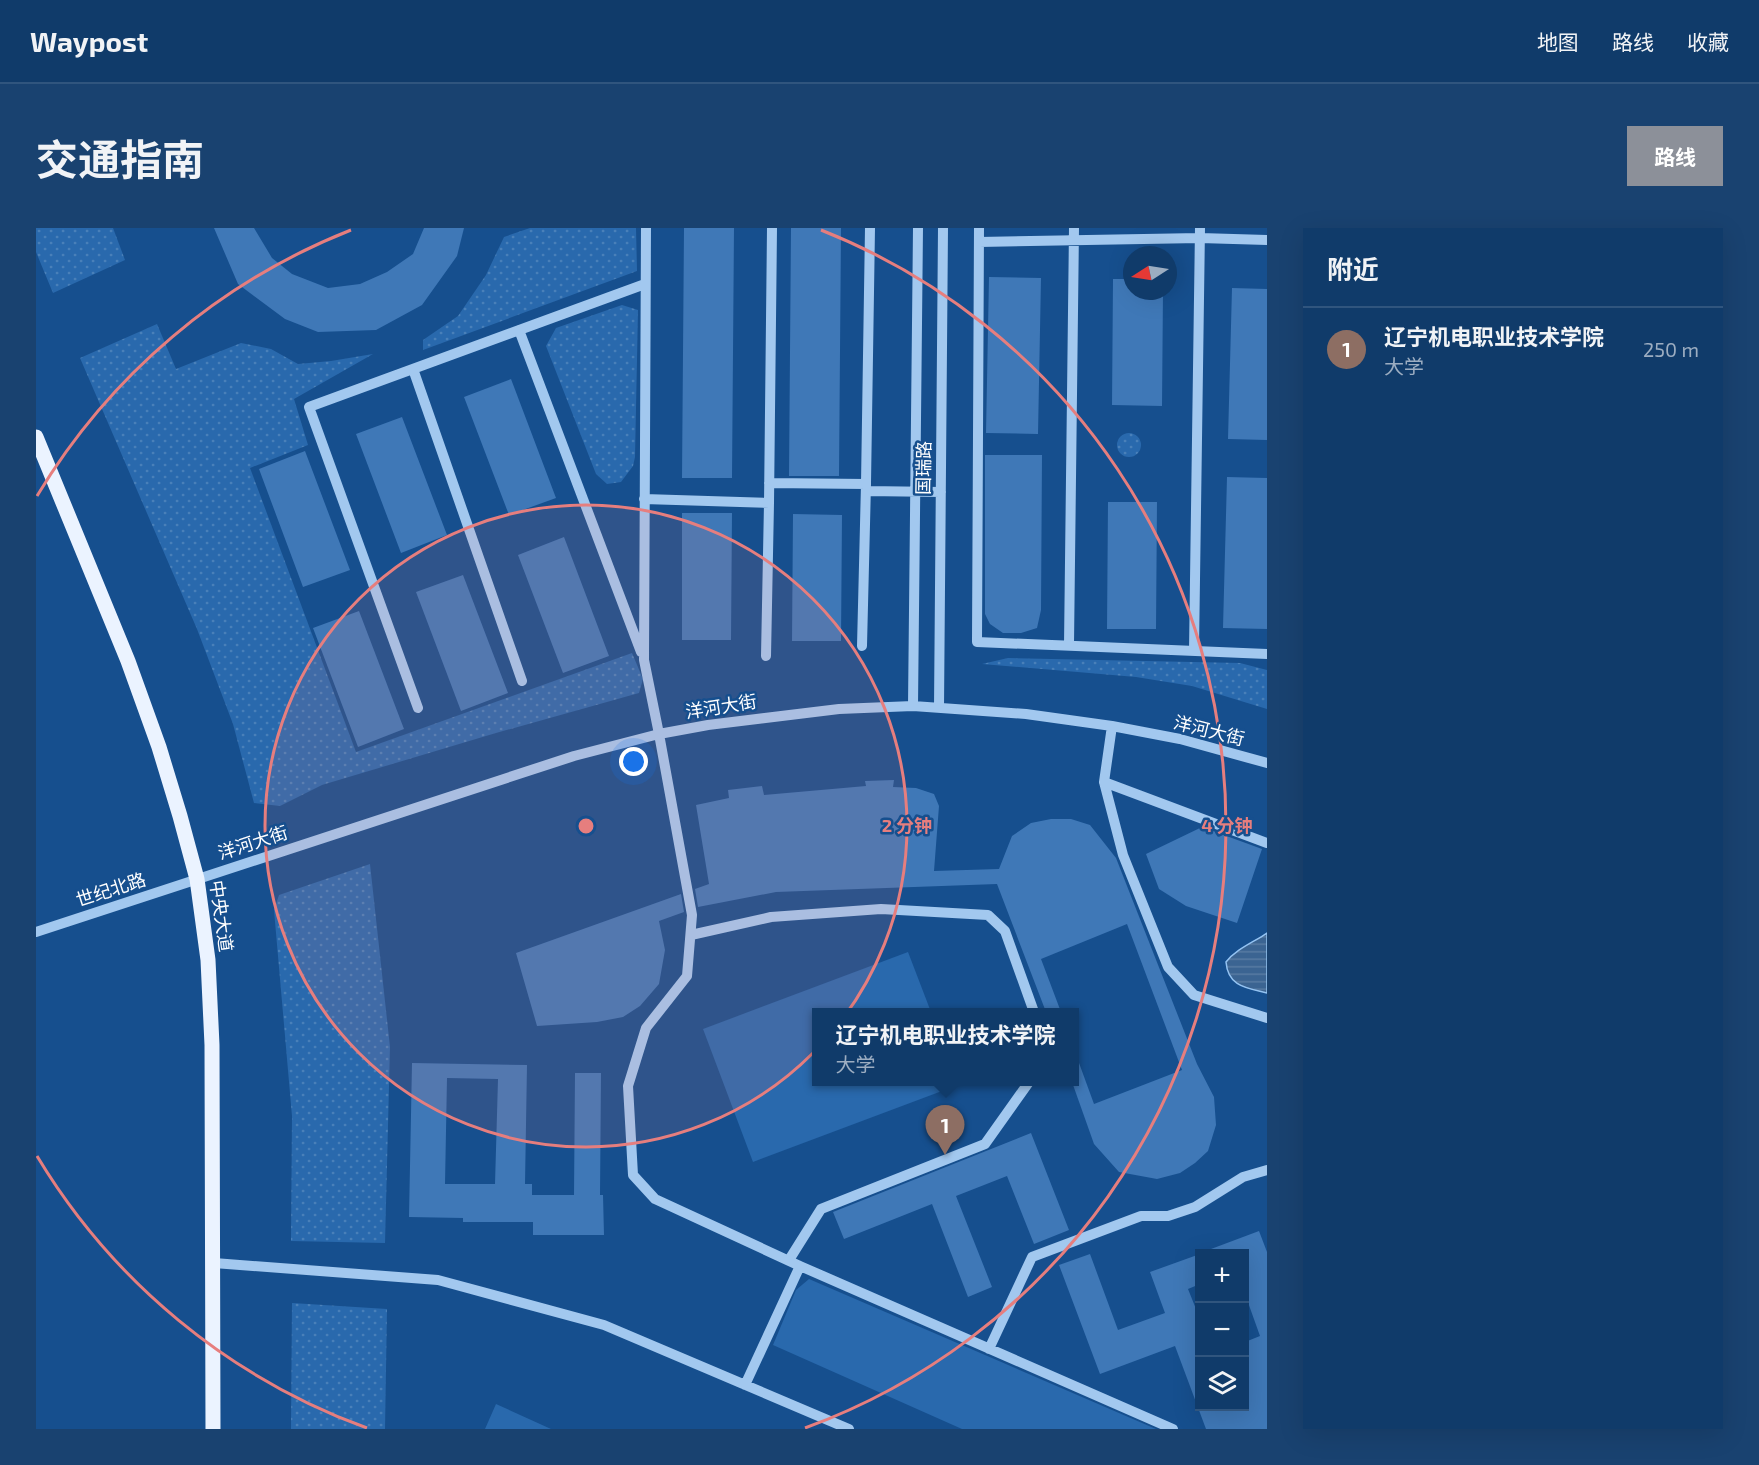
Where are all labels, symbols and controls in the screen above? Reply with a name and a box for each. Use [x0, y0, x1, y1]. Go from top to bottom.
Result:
text: Waypost [30, 24, 148, 58]
text: 地图 [1537, 29, 1579, 54]
text: 路线 [1612, 29, 1654, 54]
text: 收藏 [1687, 29, 1729, 54]
button: 路线 [1627, 126, 1723, 186]
text: 交通指南 [36, 133, 204, 183]
north arrow [1123, 246, 1177, 300]
text: 附近 [1327, 253, 1379, 284]
text: 辽宁机电职业技术学院 [1384, 323, 1604, 349]
text: 1 [1342, 337, 1351, 361]
text: 250 m [1643, 337, 1699, 361]
text: 大学 [1384, 354, 1424, 378]
street label: 国瑞路 [912, 441, 934, 495]
street label: 洋河大街 [684, 690, 758, 723]
street label: 洋河大街 [1172, 711, 1247, 749]
your location [619, 747, 648, 776]
text: 2 分钟 [882, 814, 932, 836]
text: 4 分钟 [1201, 814, 1253, 836]
centre of rings [576, 816, 596, 836]
street label: 洋河大街 [215, 820, 290, 864]
street label: 世纪北路 [73, 867, 148, 911]
street label: 中央大道 [206, 879, 238, 953]
popup [812, 1008, 1079, 1086]
text: 辽宁机电职业技术学院 [835, 1021, 1056, 1047]
text: 大学 [835, 1052, 875, 1076]
pin: 1 [926, 1106, 964, 1155]
map controls [1195, 1249, 1249, 1411]
button: + [1195, 1249, 1249, 1303]
button: − [1195, 1303, 1249, 1357]
button: layers [1195, 1357, 1249, 1411]

